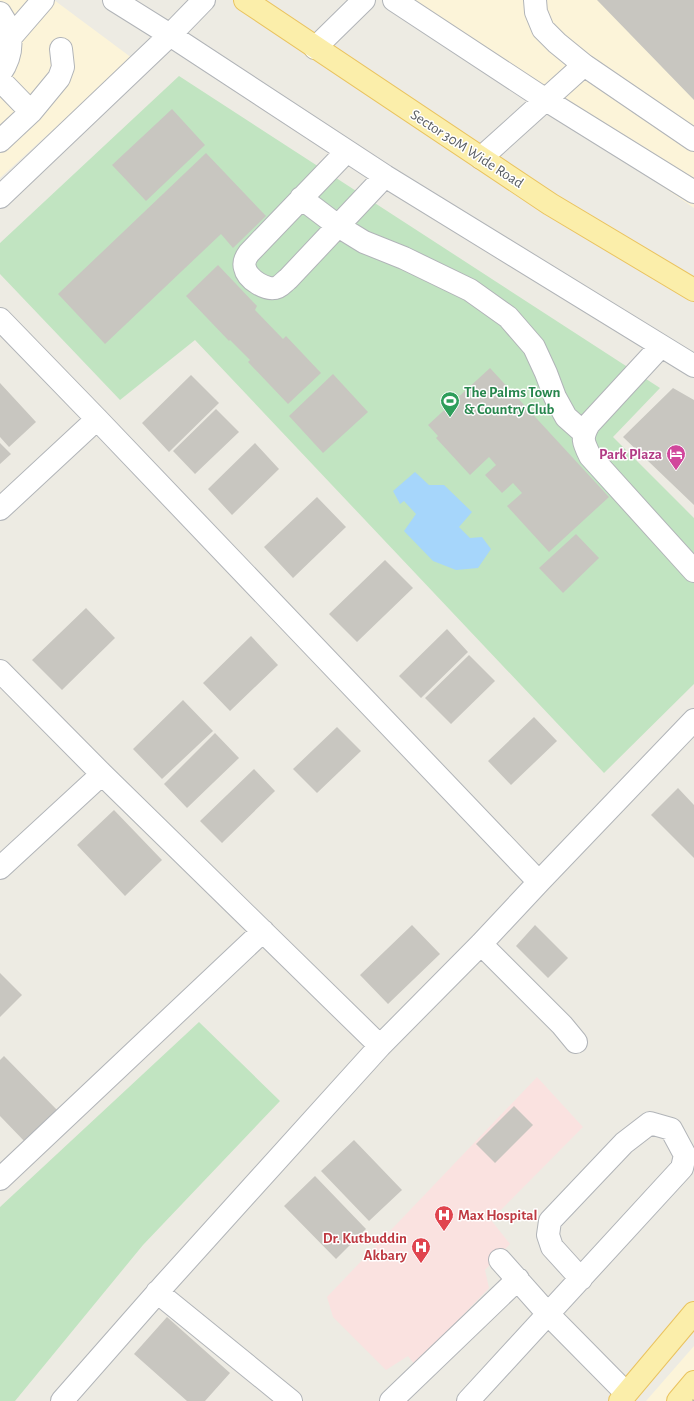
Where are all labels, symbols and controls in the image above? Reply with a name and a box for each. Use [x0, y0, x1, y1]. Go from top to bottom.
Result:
street label: Sector 30M Wide Road [408, 107, 526, 191]
place label: The Palms Town & Country Club [464, 385, 560, 417]
sports icon: The Palms Town & Country Club [439, 390, 461, 418]
hotel icon: Park Plaza [665, 443, 687, 471]
place label: Park Plaza [599, 447, 662, 462]
hospital icon: Max Hospital [433, 1204, 455, 1232]
place label: Max Hospital [458, 1208, 537, 1223]
place label: Dr. Kutbuddin Akbary [323, 1231, 407, 1263]
hospital icon: Dr. Kutbuddin Akbary [410, 1236, 432, 1264]

